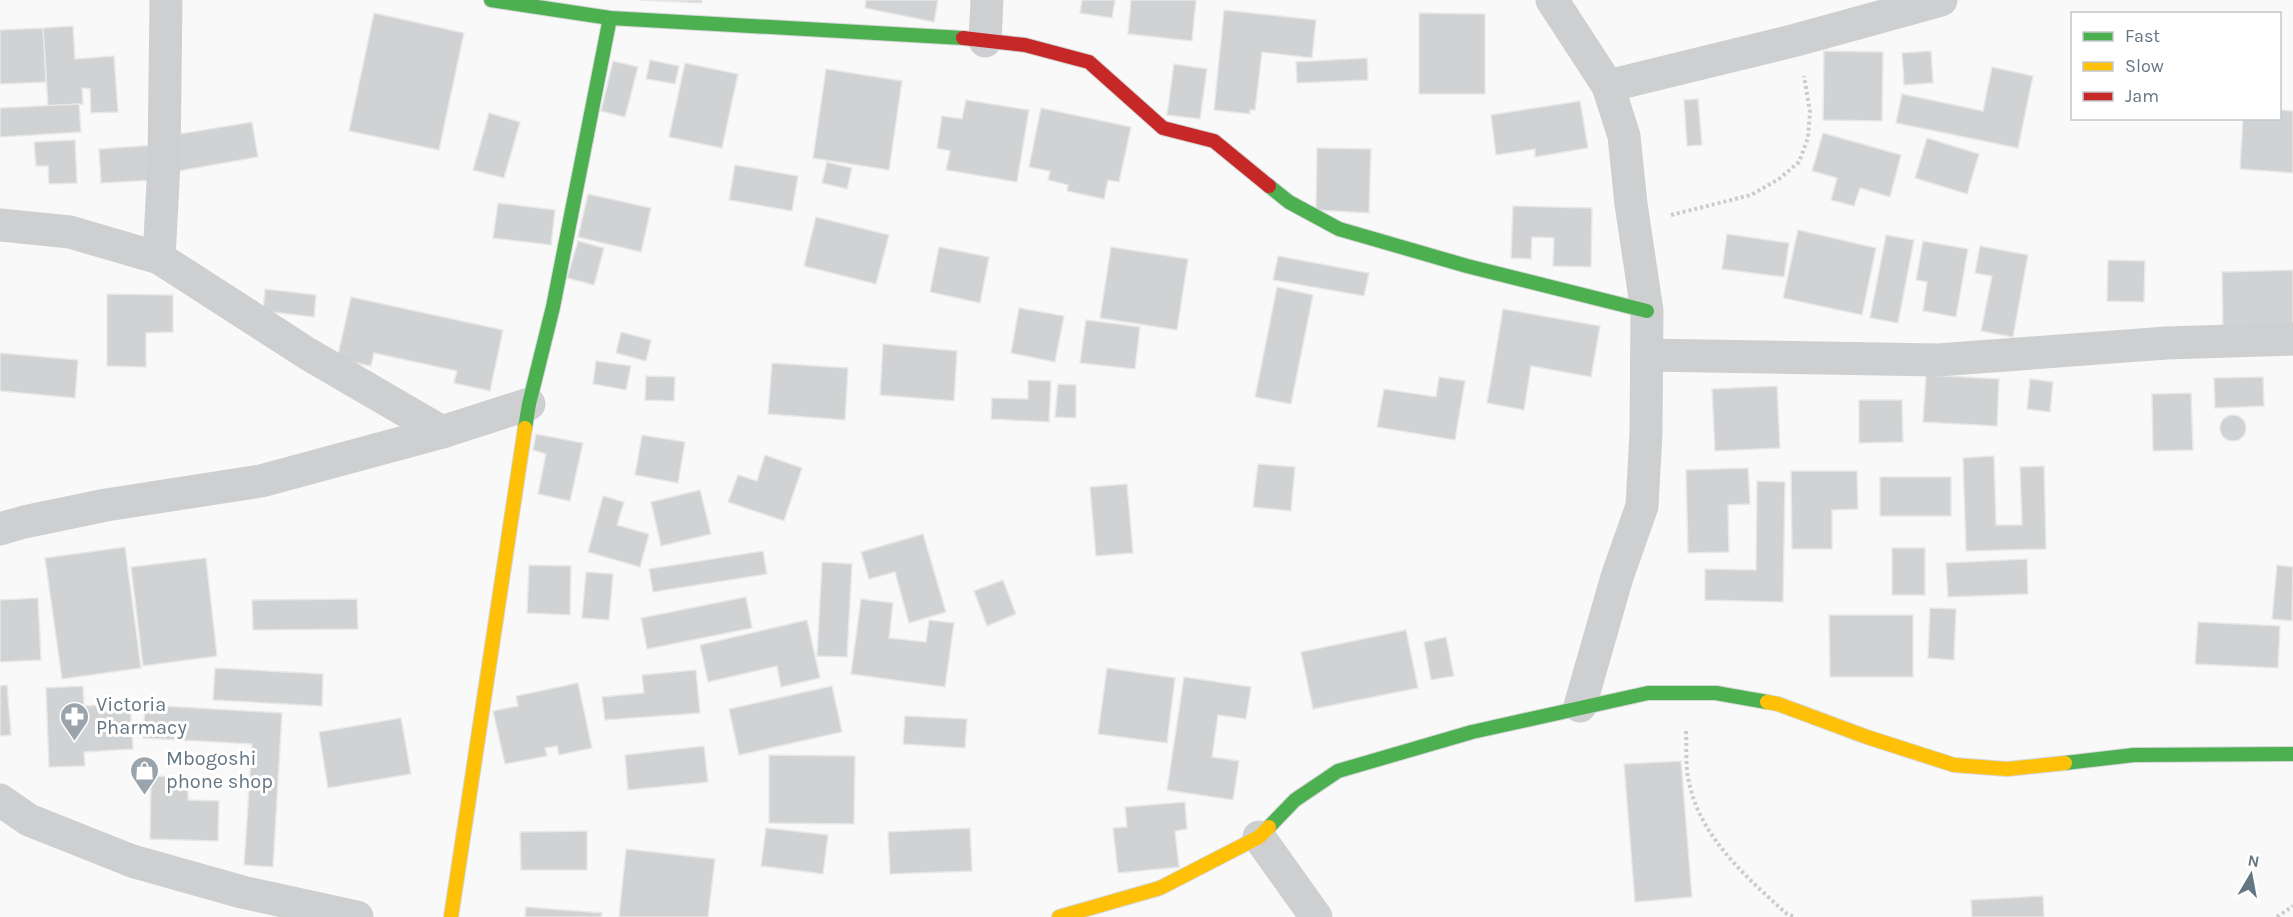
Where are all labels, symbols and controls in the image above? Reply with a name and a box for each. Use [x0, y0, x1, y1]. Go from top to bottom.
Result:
legend [2071, 12, 2281, 120]
text: Fast [2125, 25, 2160, 47]
text: Slow [2125, 55, 2164, 77]
text: Jam [2125, 85, 2159, 107]
place label: Victoria Pharmacy [96, 693, 187, 739]
pharmacy icon: Victoria Pharmacy [59, 700, 91, 742]
place label: Mbogoshi phone shop [166, 747, 273, 793]
shop icon: Mbogoshi phone shop [129, 754, 161, 796]
north arrow [2221, 845, 2281, 905]
text: N [2246, 850, 2261, 871]

